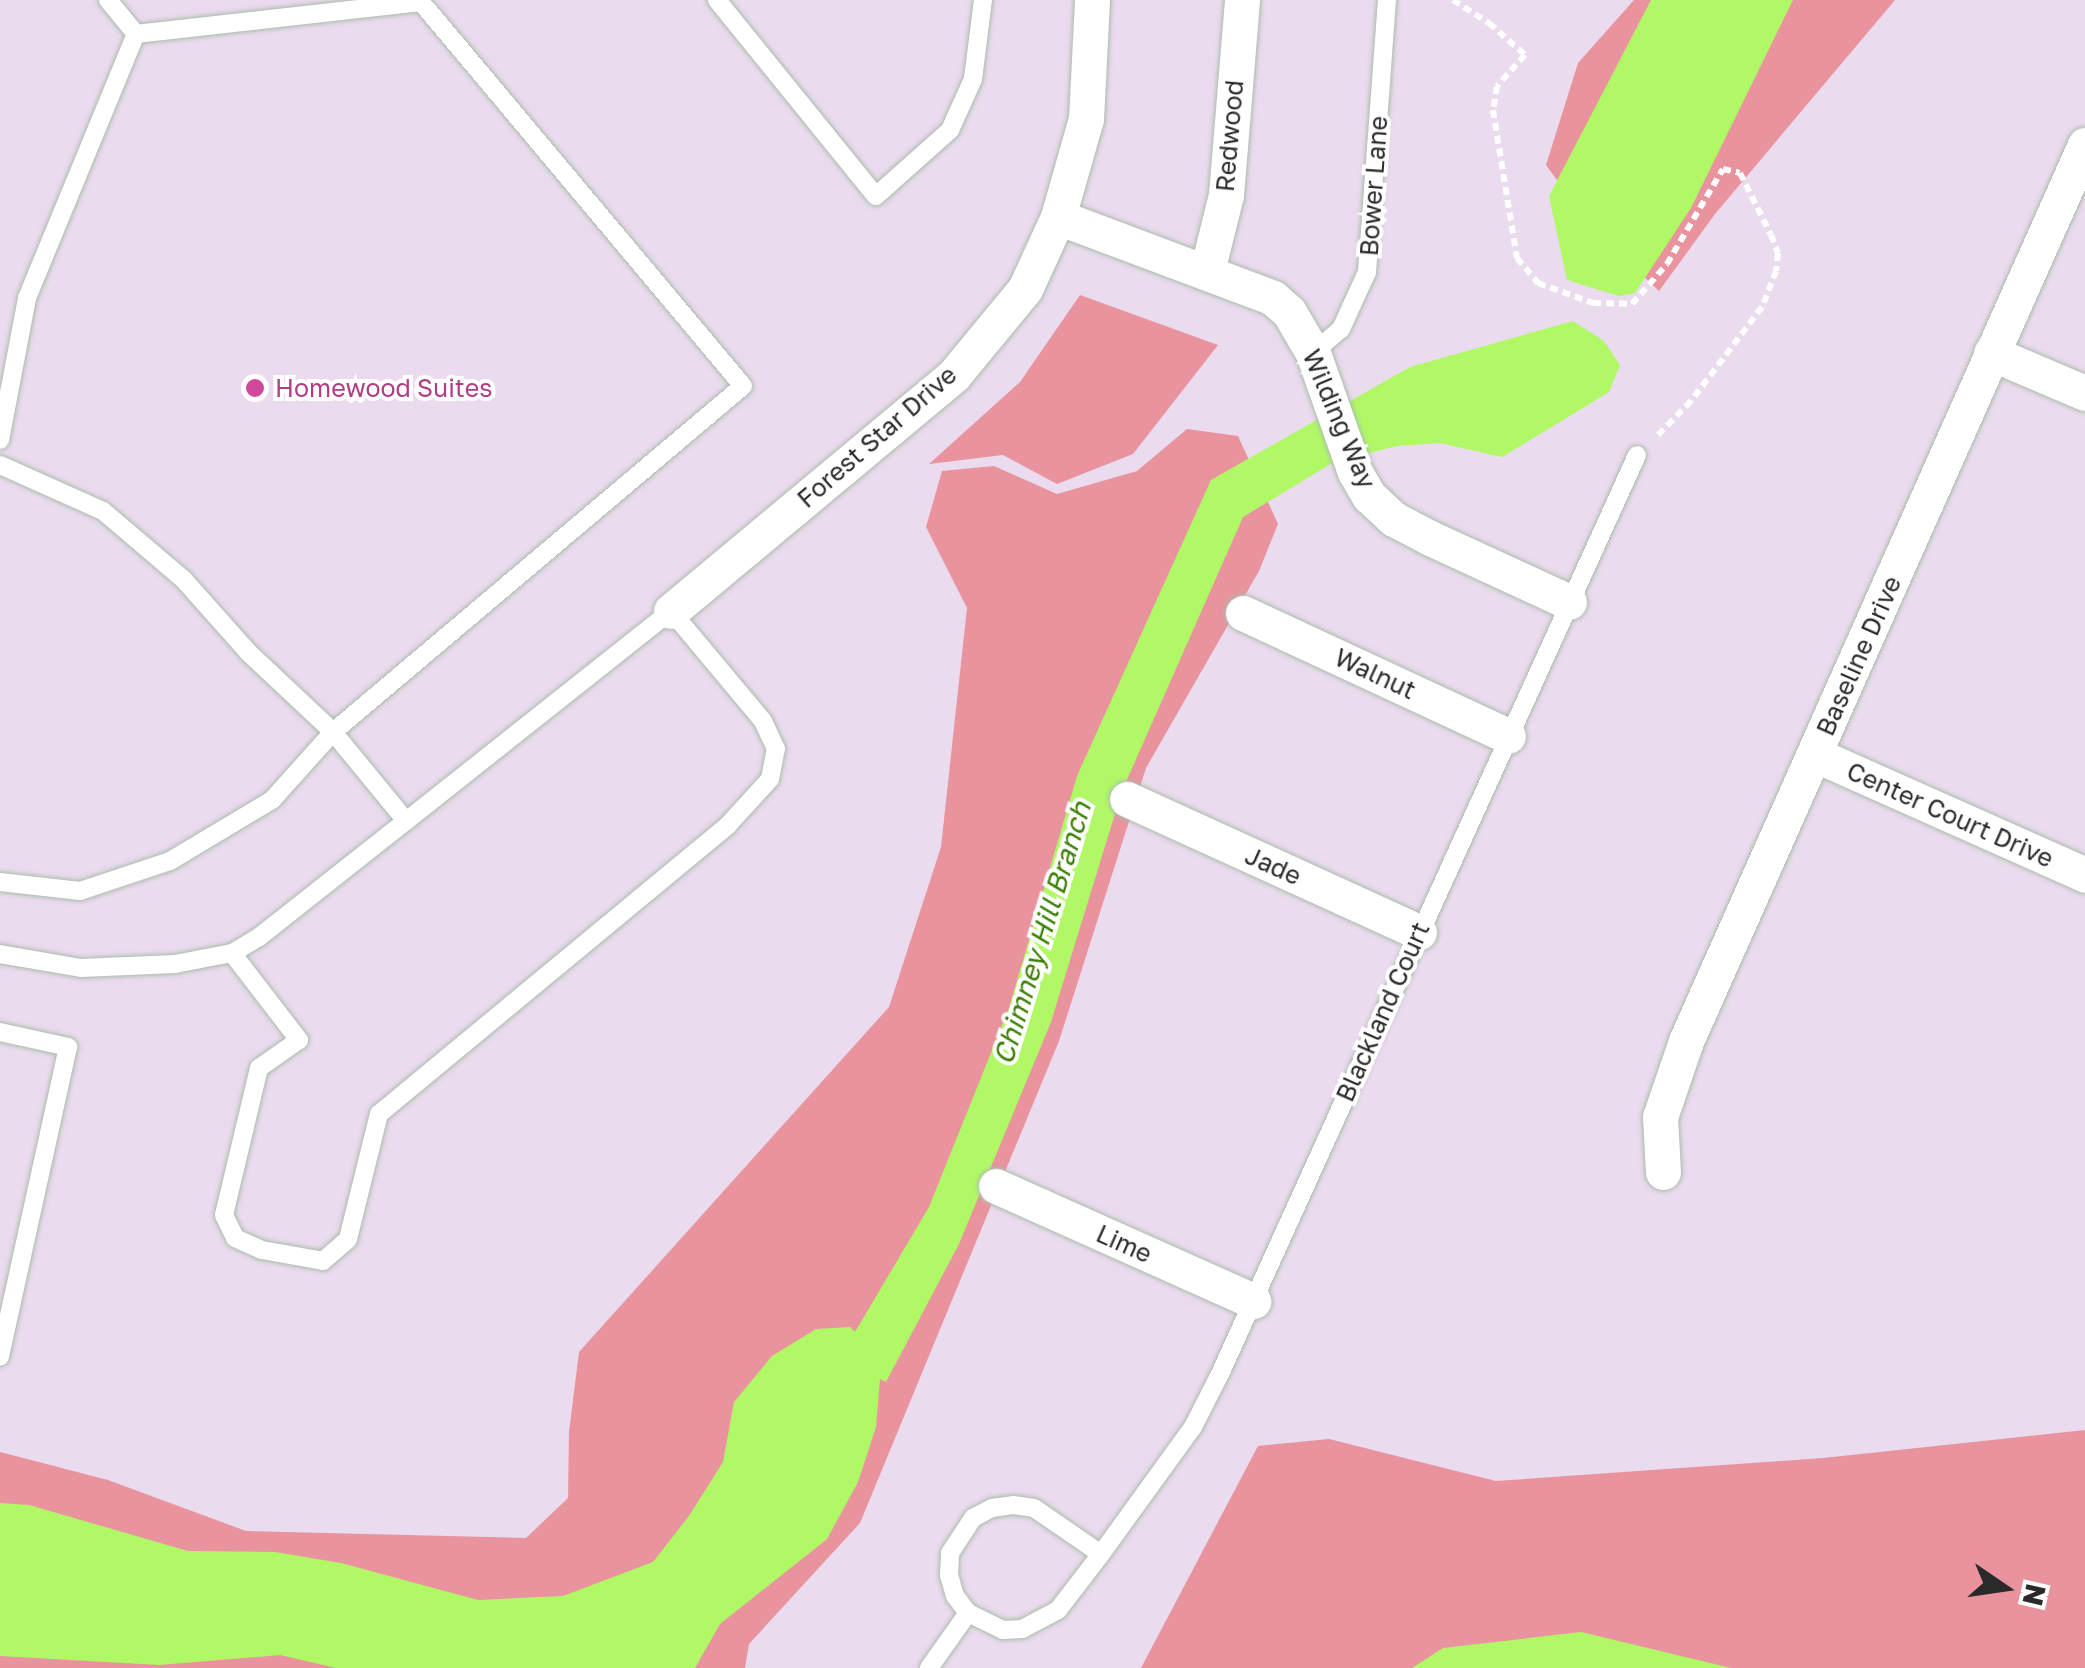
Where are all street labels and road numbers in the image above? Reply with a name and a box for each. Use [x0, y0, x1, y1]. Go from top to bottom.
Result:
street label: Redwood [1210, 79, 1250, 193]
street label: Bower Lane [1354, 115, 1394, 257]
street label: Wilding Way [1296, 345, 1382, 493]
street label: Forest Star Drive [791, 360, 963, 514]
street label: Baseline Drive [1810, 572, 1908, 740]
street label: Walnut [1330, 642, 1420, 706]
street label: Center Court Drive [1842, 756, 2058, 874]
street label: Jade [1240, 841, 1306, 891]
street label: Blackland Court [1330, 918, 1436, 1106]
street label: Lime [1092, 1219, 1156, 1269]

